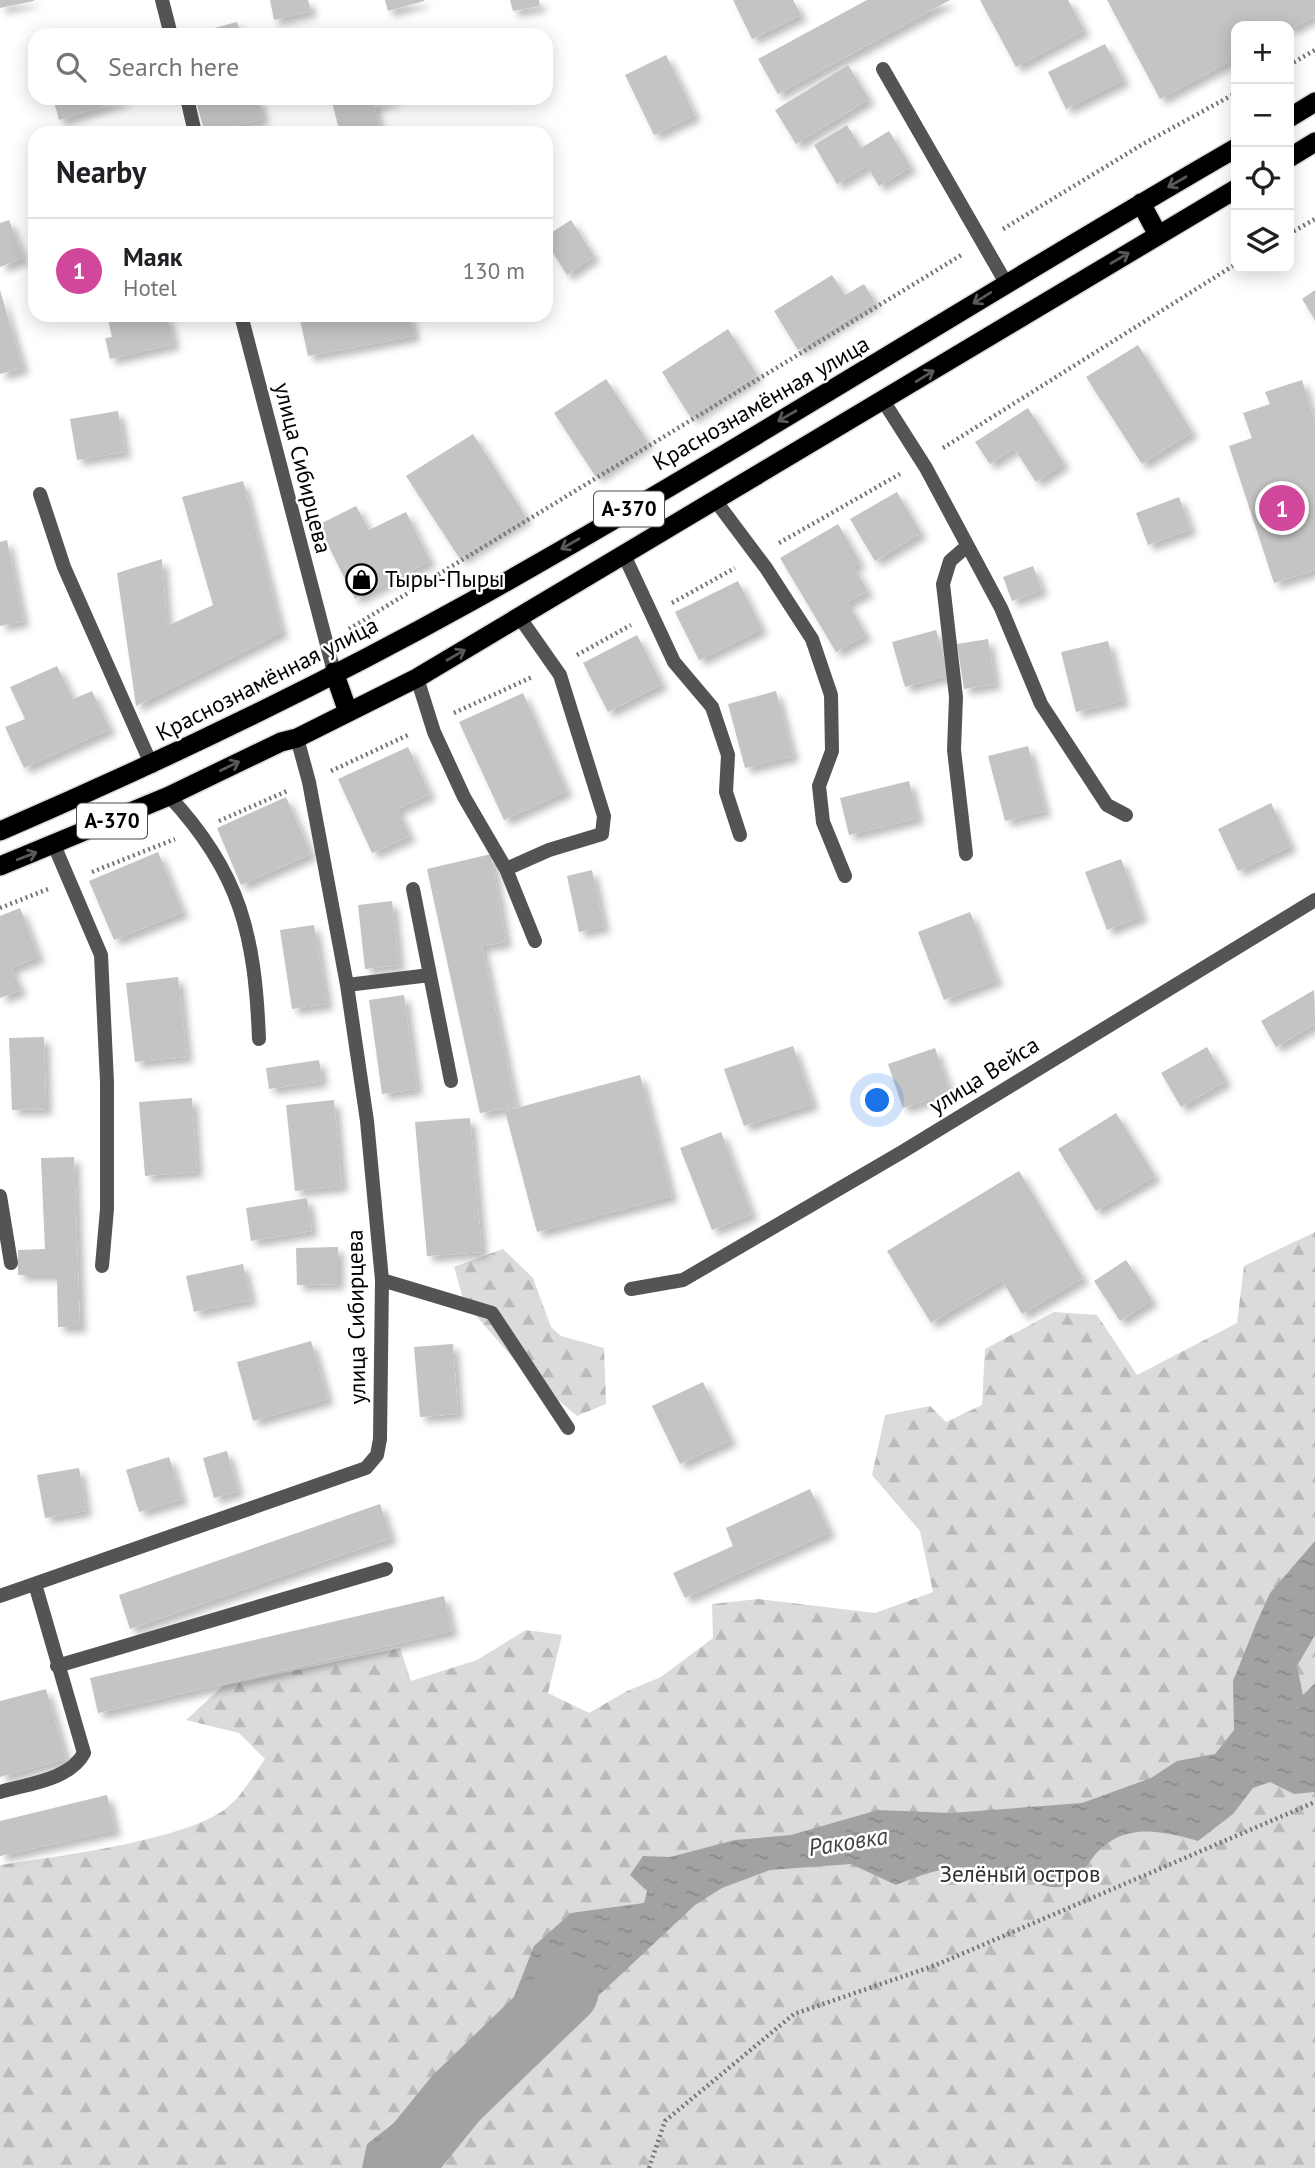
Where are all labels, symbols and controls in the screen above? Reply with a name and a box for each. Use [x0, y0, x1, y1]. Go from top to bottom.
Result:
map controls [1231, 21, 1294, 273]
button: + [1231, 21, 1294, 84]
search box [28, 28, 553, 105]
icon: search [52, 48, 90, 86]
text: Search here [108, 50, 239, 83]
button: − [1231, 84, 1294, 147]
button: locate [1231, 147, 1294, 210]
text: Nearby [56, 152, 146, 191]
one-way arrow [1167, 176, 1188, 189]
button: layers [1231, 210, 1294, 273]
text: Маяк [123, 240, 183, 273]
one-way arrow [1109, 251, 1129, 265]
text: 1 [72, 256, 86, 285]
text: 130 m [463, 256, 525, 285]
text: Hotel [123, 273, 177, 302]
one-way arrow [972, 292, 992, 306]
street label: Краснознамённая улица [647, 329, 874, 476]
one-way arrow [915, 369, 935, 383]
street label: улица Сибирцева [268, 380, 339, 556]
one-way arrow [778, 409, 798, 423]
pin: 1 [1259, 482, 1305, 534]
road number: А-370 [594, 491, 664, 526]
one-way arrow [560, 537, 580, 551]
shop icon: Тыры-Пыры [345, 562, 379, 596]
place label: Тыры-Пыры [385, 564, 504, 593]
street label: Краснознамённая улица [151, 610, 383, 747]
one-way arrow [446, 648, 466, 662]
one-way arrow [219, 759, 240, 773]
road number: А-370 [77, 804, 147, 838]
one-way arrow [16, 848, 38, 861]
street label: улица Вейса [923, 1029, 1044, 1120]
your location [860, 1083, 894, 1117]
street label: улица Сибирцева [339, 1229, 372, 1405]
water label: Раковка [806, 1820, 890, 1863]
park label: Зелёный остров [940, 1859, 1100, 1888]

